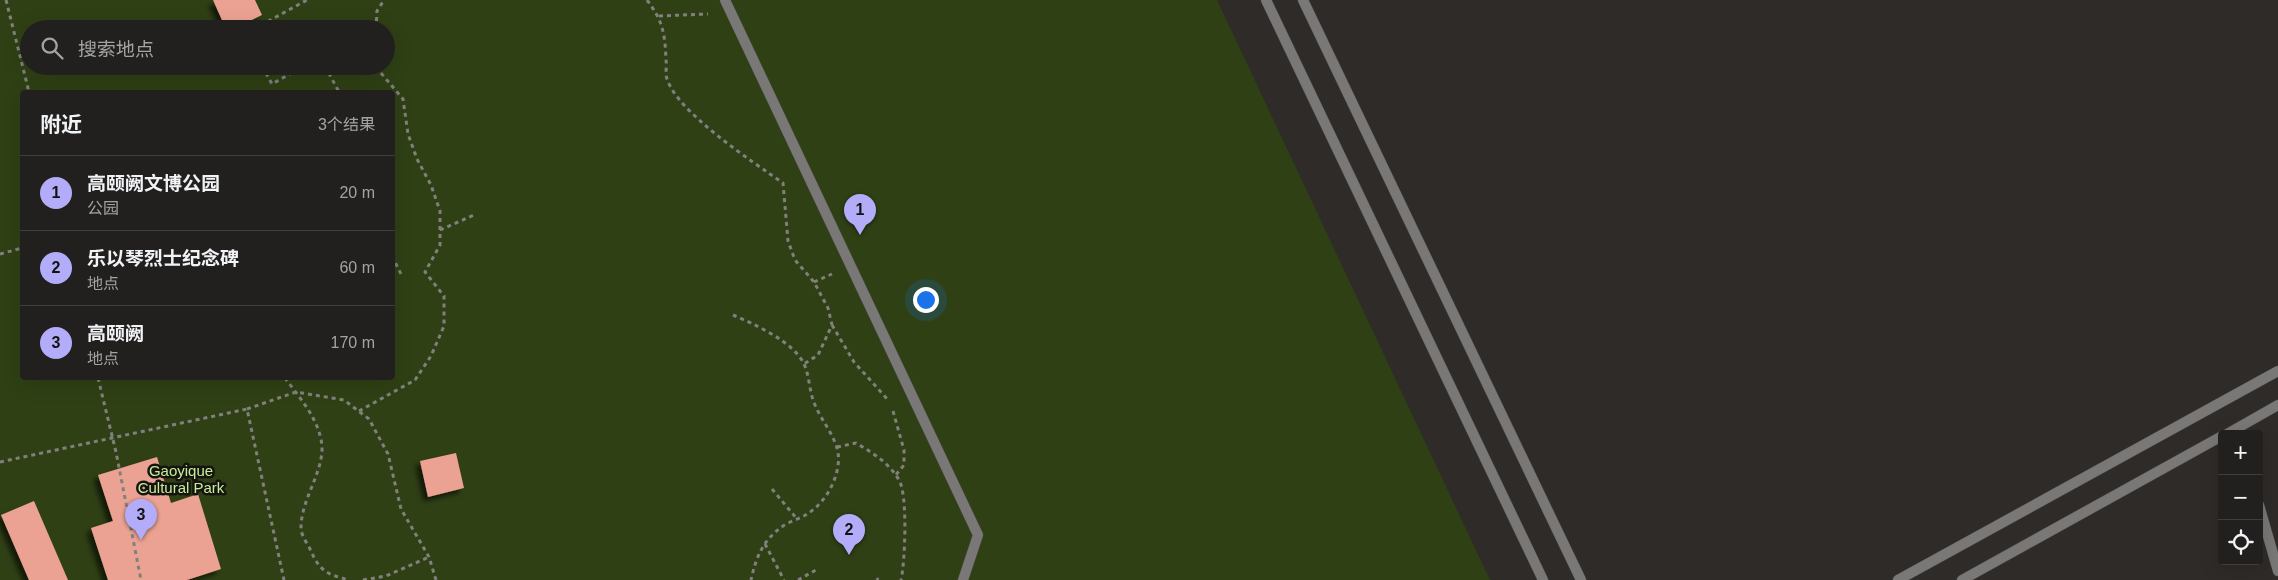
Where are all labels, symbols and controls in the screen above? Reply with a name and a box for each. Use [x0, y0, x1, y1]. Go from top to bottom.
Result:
search box [20, 20, 395, 75]
icon: search [38, 34, 66, 62]
text: 搜索地点 [78, 39, 154, 60]
text: 附近 [40, 113, 82, 136]
text: 3个结果 [318, 116, 375, 133]
text: 高颐阙文博公园 [87, 173, 220, 194]
text: 1 [52, 184, 60, 201]
text: 20 m [339, 184, 375, 201]
pin: 1 [844, 194, 876, 235]
text: 公园 [87, 200, 119, 217]
text: 乐以琴烈士纪念碑 [87, 248, 239, 269]
text: 2 [52, 259, 60, 276]
text: 60 m [339, 259, 375, 276]
text: 地点 [87, 275, 119, 292]
your location [913, 287, 939, 313]
text: 高颐阙 [87, 323, 144, 344]
text: 3 [52, 334, 60, 351]
text: 170 m [331, 334, 375, 351]
text: 地点 [87, 350, 119, 367]
map controls [2218, 430, 2263, 565]
button: + [2218, 430, 2263, 475]
park label: Gaoyique Cultural Park [138, 462, 225, 496]
button: − [2218, 475, 2263, 520]
pin: 3 [125, 499, 157, 540]
pin: 2 [833, 514, 865, 555]
button: locate [2218, 520, 2263, 565]

